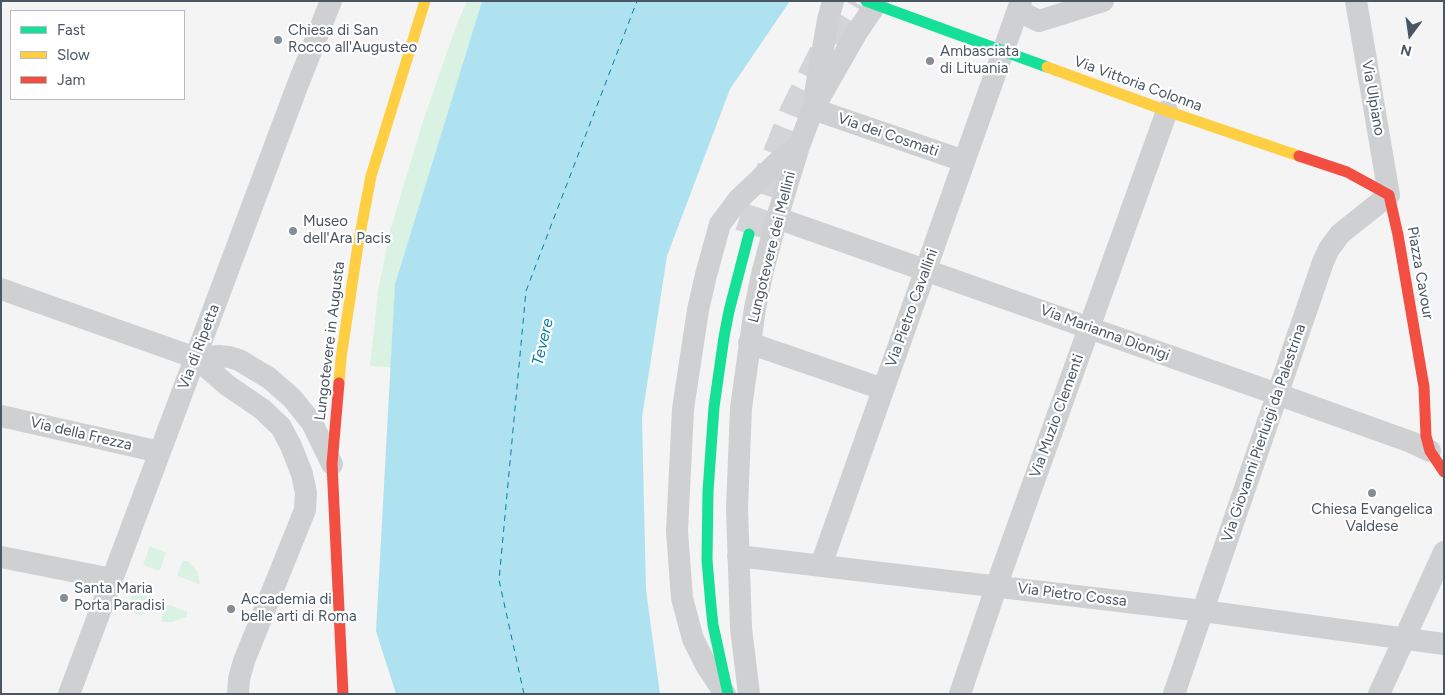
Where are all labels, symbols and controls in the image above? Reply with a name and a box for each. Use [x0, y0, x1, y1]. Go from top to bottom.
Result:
legend [10, 10, 185, 100]
north arrow [1385, 10, 1435, 60]
text: Fast [57, 21, 85, 39]
place label: Chiesa di San Rocco all'Augusteo [288, 22, 417, 57]
marker: Chiesa di San Rocco all'Augusteo [272, 34, 284, 46]
text: N [1399, 40, 1414, 60]
place label: Ambasciata di Lituania [940, 43, 1019, 78]
text: Slow [57, 46, 90, 64]
street label: Via Vittoria Colonna [1072, 52, 1204, 116]
marker: Ambasciata di Lituania [924, 55, 936, 67]
street label: Via Ulpiano [1358, 59, 1388, 137]
text: Jam [57, 71, 85, 89]
street label: Via dei Cosmati [835, 109, 941, 161]
street label: Lungotevere dei Mellini [744, 169, 800, 325]
place label: Museo dell'Ara Pacis [303, 213, 391, 248]
marker: Museo dell'Ara Pacis [287, 225, 299, 237]
street label: Piazza Cavour [1403, 225, 1437, 321]
street label: Via Pietro Cavallini [882, 247, 942, 369]
street label: Lungotevere in Augusta [311, 261, 349, 421]
street label: Via Marianna Dionigi [1038, 301, 1172, 365]
street label: Via di Ripetta [174, 302, 224, 392]
water label: Tevere [528, 317, 558, 367]
street label: Via Giovanni Pierluigi da Palestrina [1218, 322, 1310, 544]
street label: Via Muzio Clementi [1026, 352, 1088, 480]
street label: Via della Frezza [28, 414, 134, 454]
marker: Chiesa Evangelica Valdese [1366, 487, 1378, 499]
place label: Chiesa Evangelica Valdese [1311, 501, 1433, 536]
street label: Via Pietro Cossa [1016, 579, 1128, 611]
place label: Santa Maria Porta Paradisi [74, 580, 165, 615]
place label: Accademia di belle arti di Roma [241, 591, 357, 626]
marker: Santa Maria Porta Paradisi [58, 592, 70, 604]
marker: Accademia di belle arti di Roma [225, 603, 237, 615]

